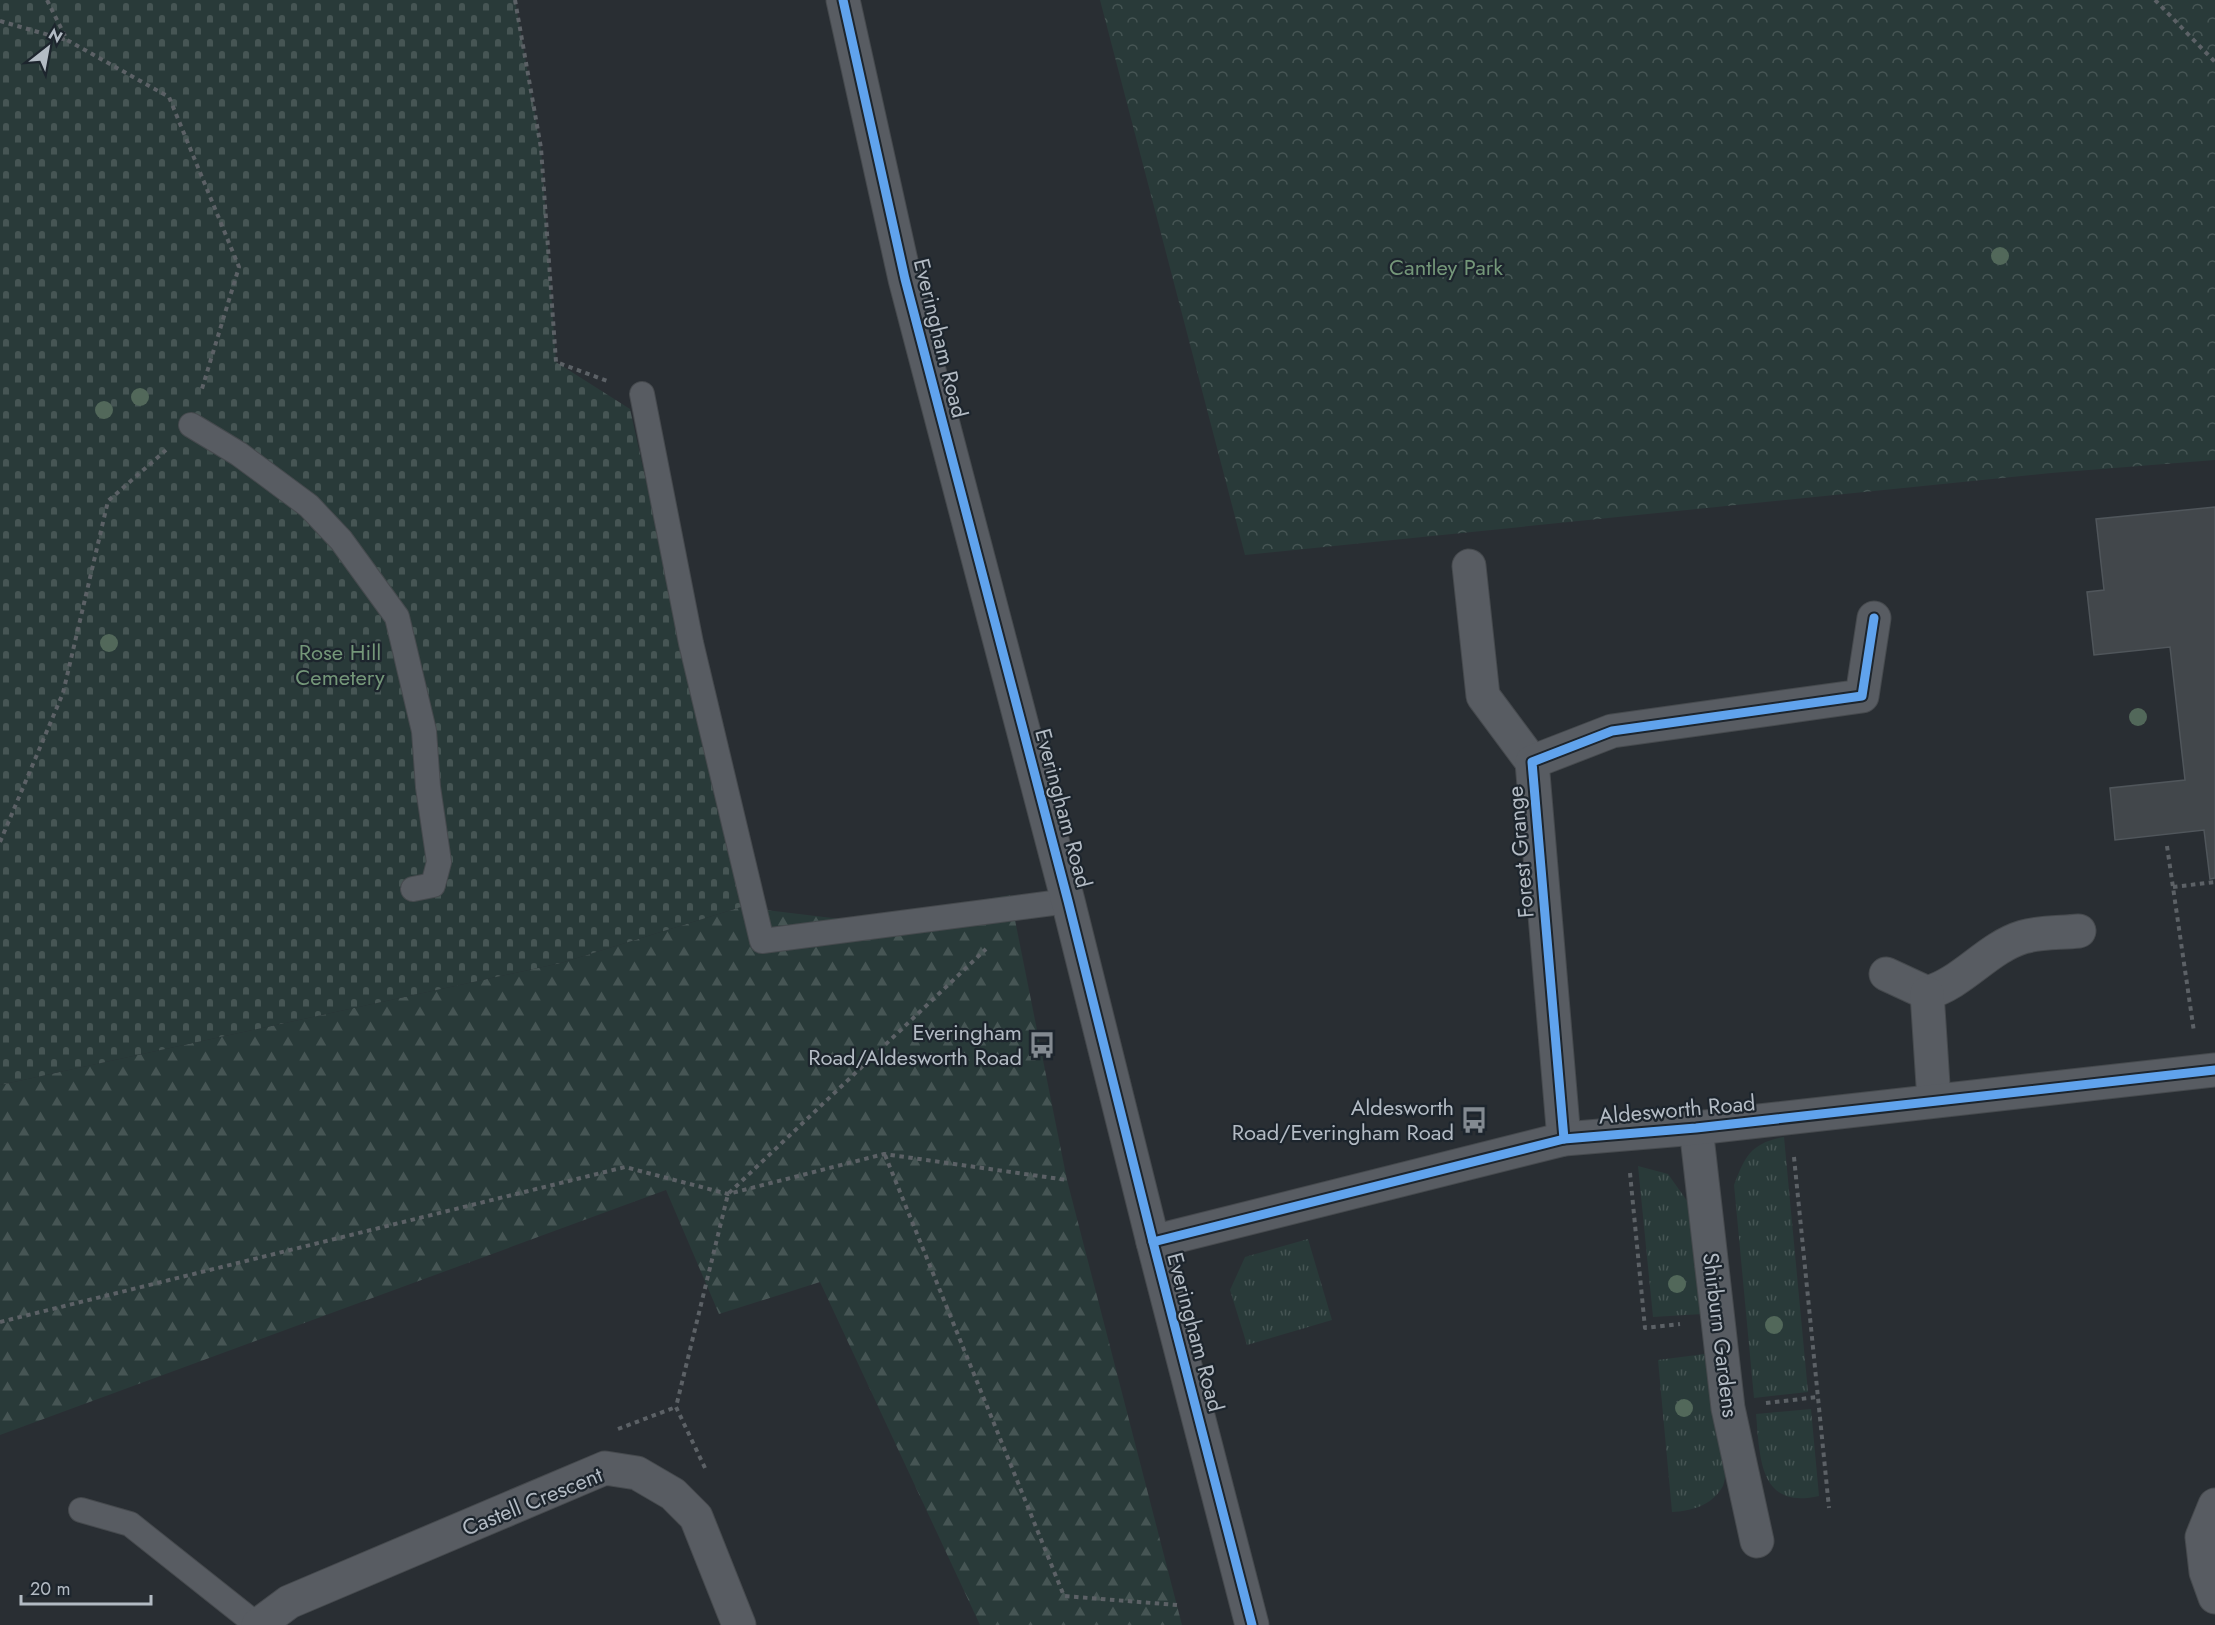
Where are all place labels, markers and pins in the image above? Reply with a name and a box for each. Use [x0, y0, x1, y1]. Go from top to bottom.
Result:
place label: Everingham Road/Aldesworth Road [808, 1016, 1022, 1073]
bus stop icon: Everingham Road/Aldesworth Road [1027, 1030, 1057, 1060]
place label: Aldesworth Road/Everingham Road [1232, 1091, 1454, 1148]
bus stop icon: Aldesworth Road/Everingham Road [1459, 1105, 1489, 1135]

